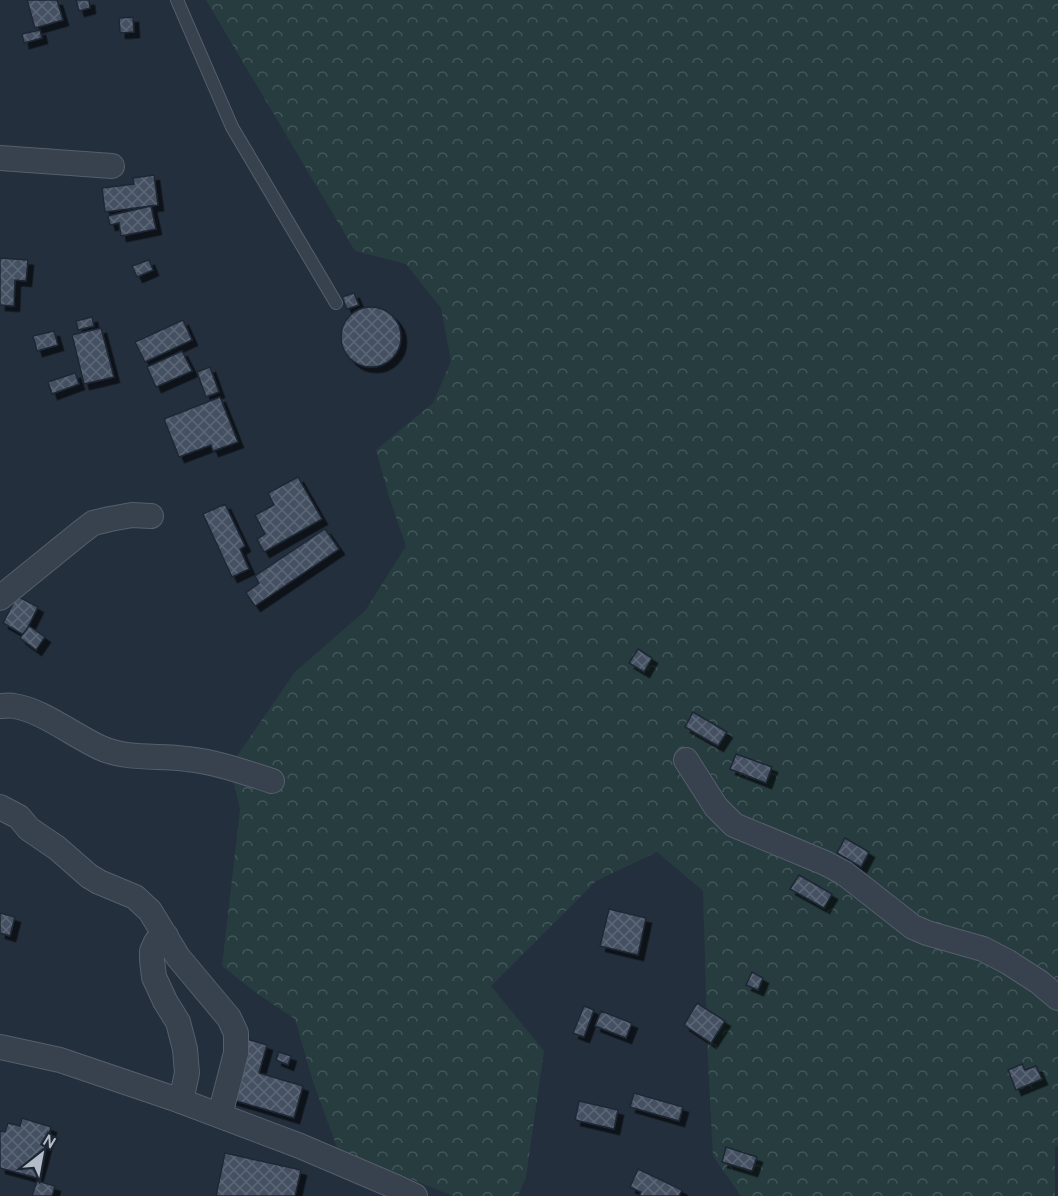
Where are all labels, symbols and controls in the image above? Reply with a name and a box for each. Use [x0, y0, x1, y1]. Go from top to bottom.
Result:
north arrow [12, 1124, 72, 1184]
text: N [40, 1131, 59, 1153]

